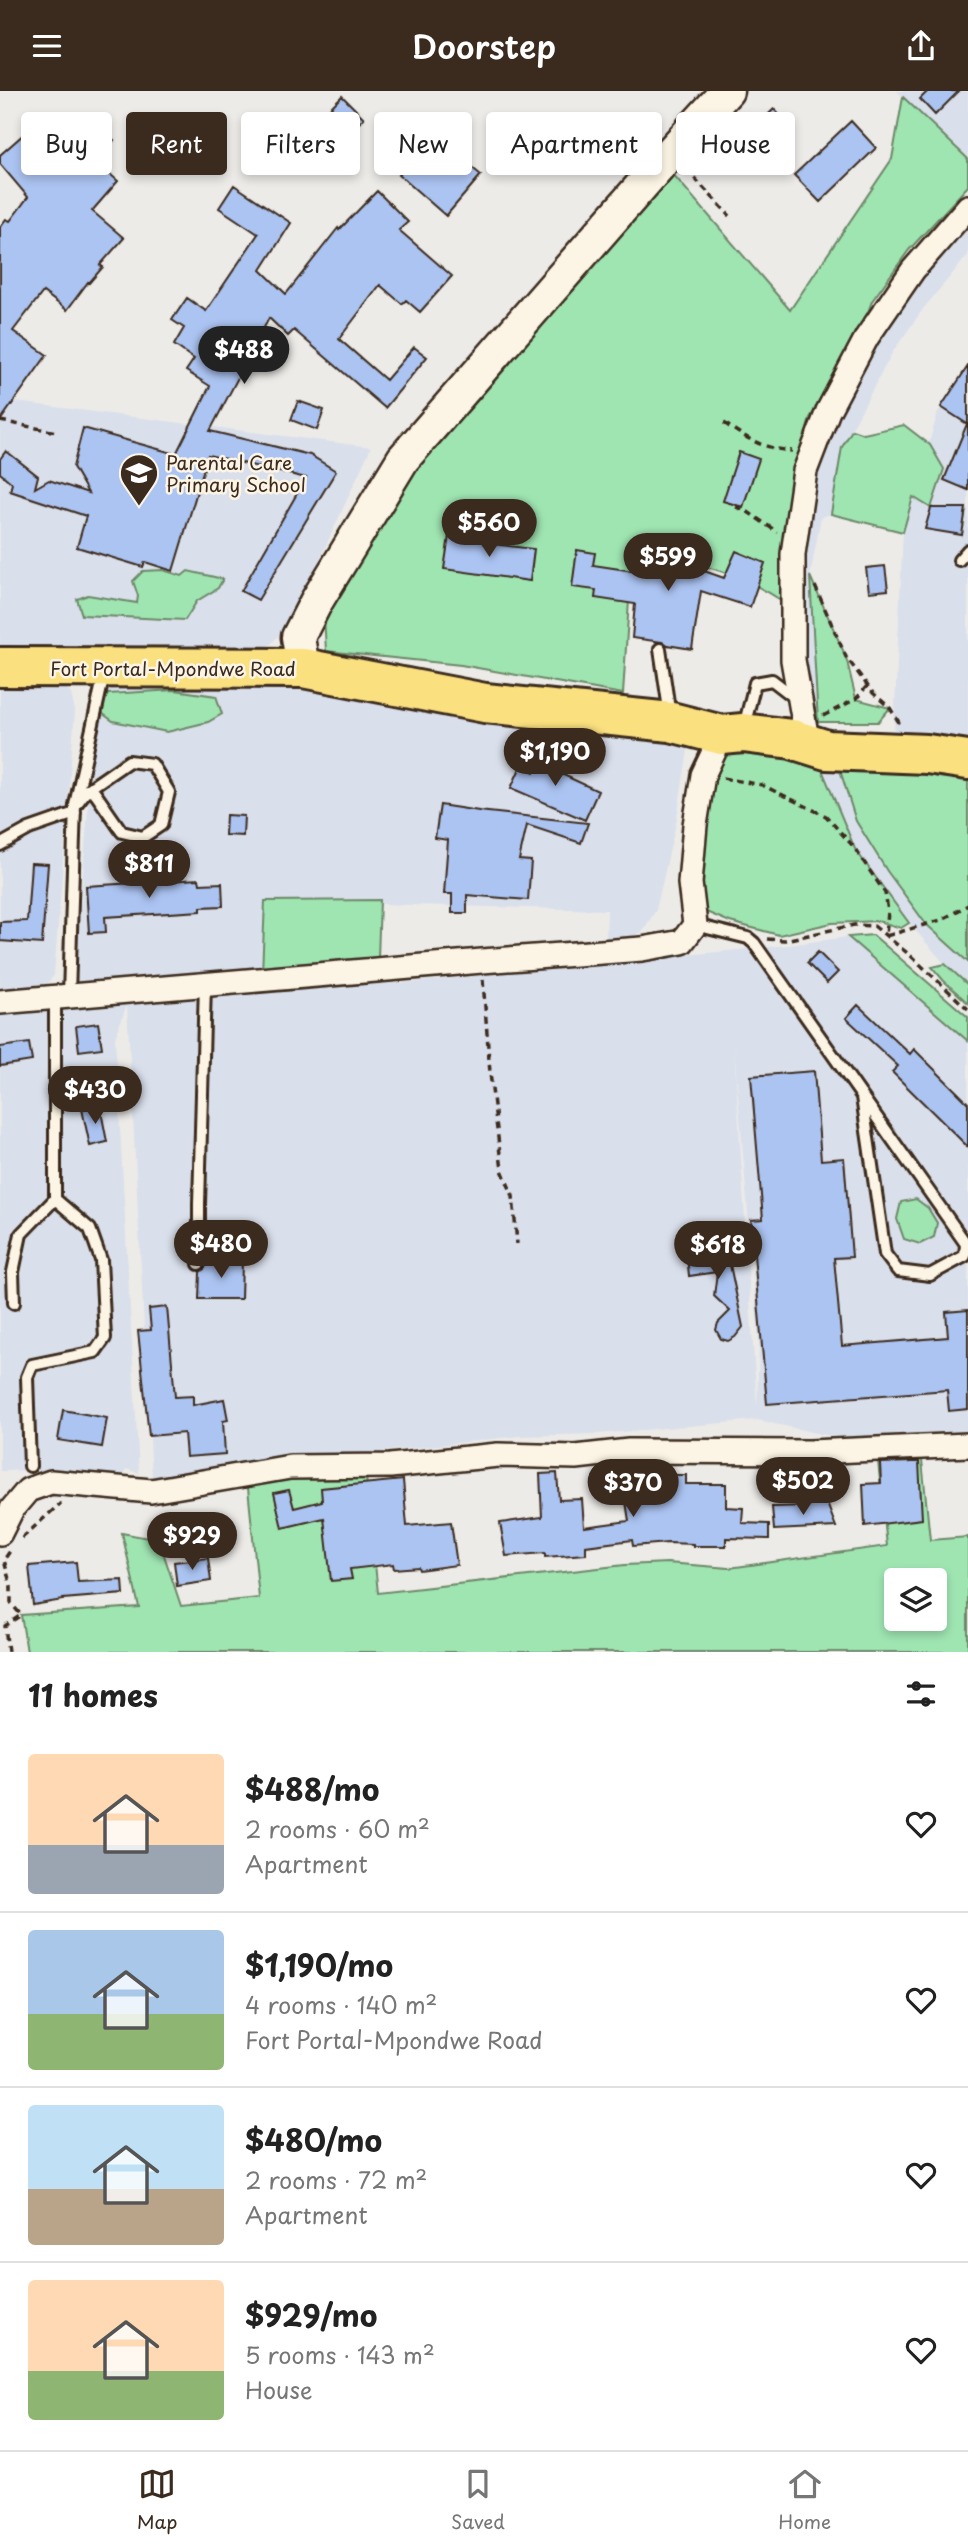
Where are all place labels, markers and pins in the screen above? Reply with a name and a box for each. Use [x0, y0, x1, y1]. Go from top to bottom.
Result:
pin: $488 [203, 327, 285, 386]
place label: Parental Care Primary School [166, 448, 306, 498]
school or university icon: Parental Care Primary School [118, 452, 160, 507]
pin: $560 [448, 499, 530, 559]
pin: $599 [627, 533, 709, 593]
pin: $1,190 [498, 729, 612, 788]
pin: $811 [108, 841, 190, 900]
pin: $430 [54, 1067, 136, 1126]
pin: $480 [180, 1221, 262, 1280]
pin: $618 [677, 1221, 759, 1281]
pin: $502 [762, 1457, 844, 1517]
pin: $370 [592, 1459, 674, 1519]
pin: $929 [151, 1513, 233, 1572]

